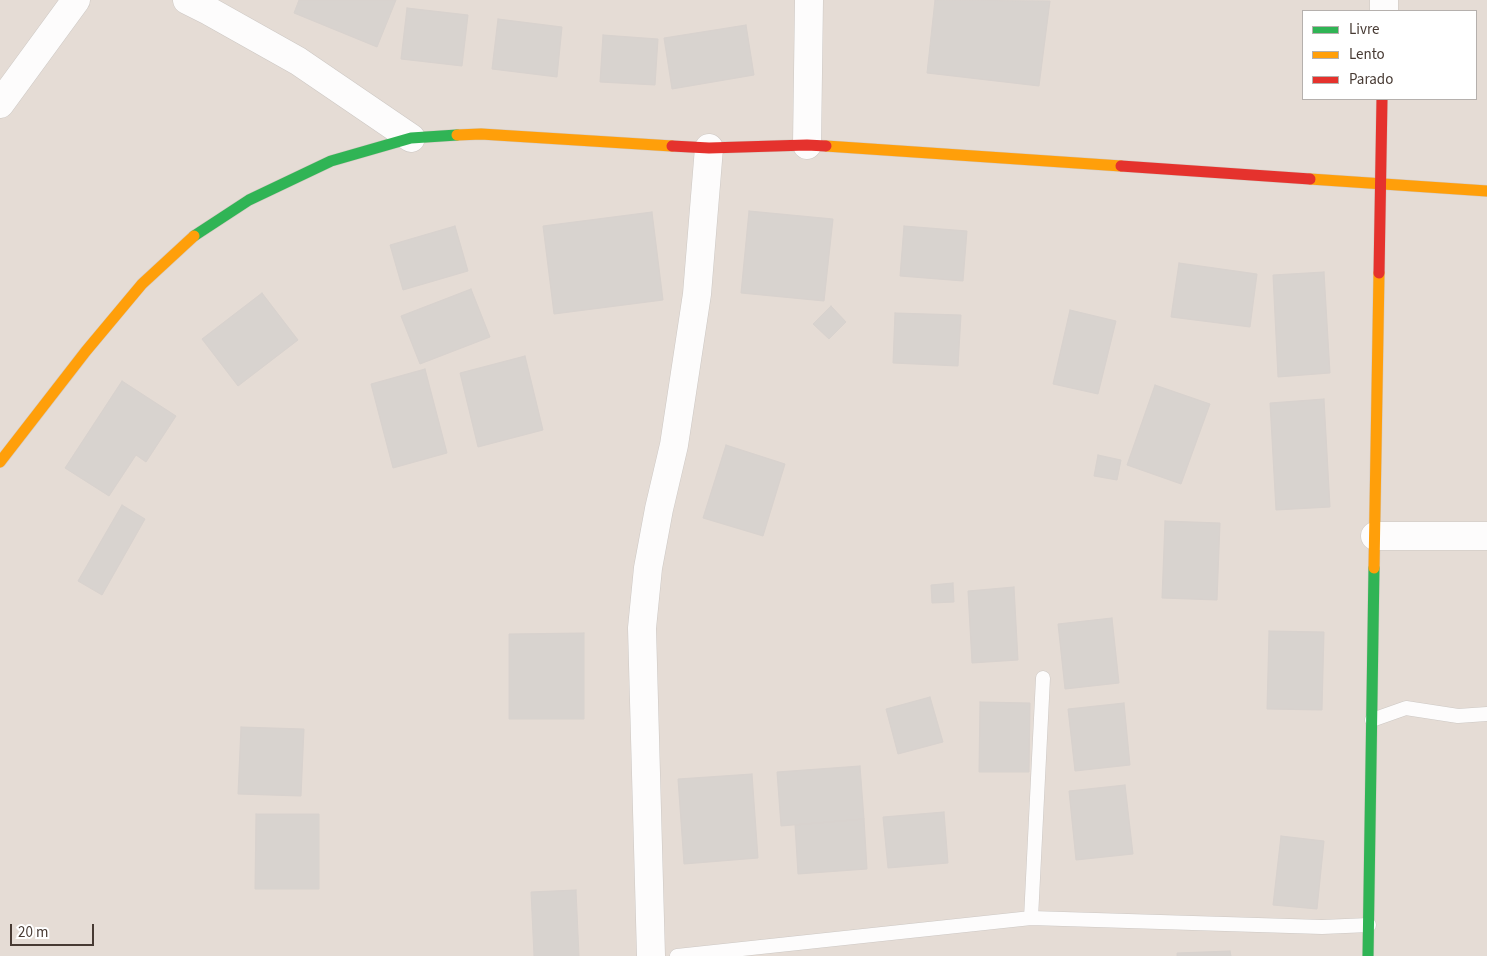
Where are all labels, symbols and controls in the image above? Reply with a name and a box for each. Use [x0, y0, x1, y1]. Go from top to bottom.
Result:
legend [1302, 10, 1477, 100]
text: Livre [1349, 19, 1379, 40]
text: Lento [1349, 44, 1385, 65]
text: Parado [1349, 69, 1393, 90]
scale bar [12, 914, 96, 946]
text: 20 m [18, 922, 48, 943]

